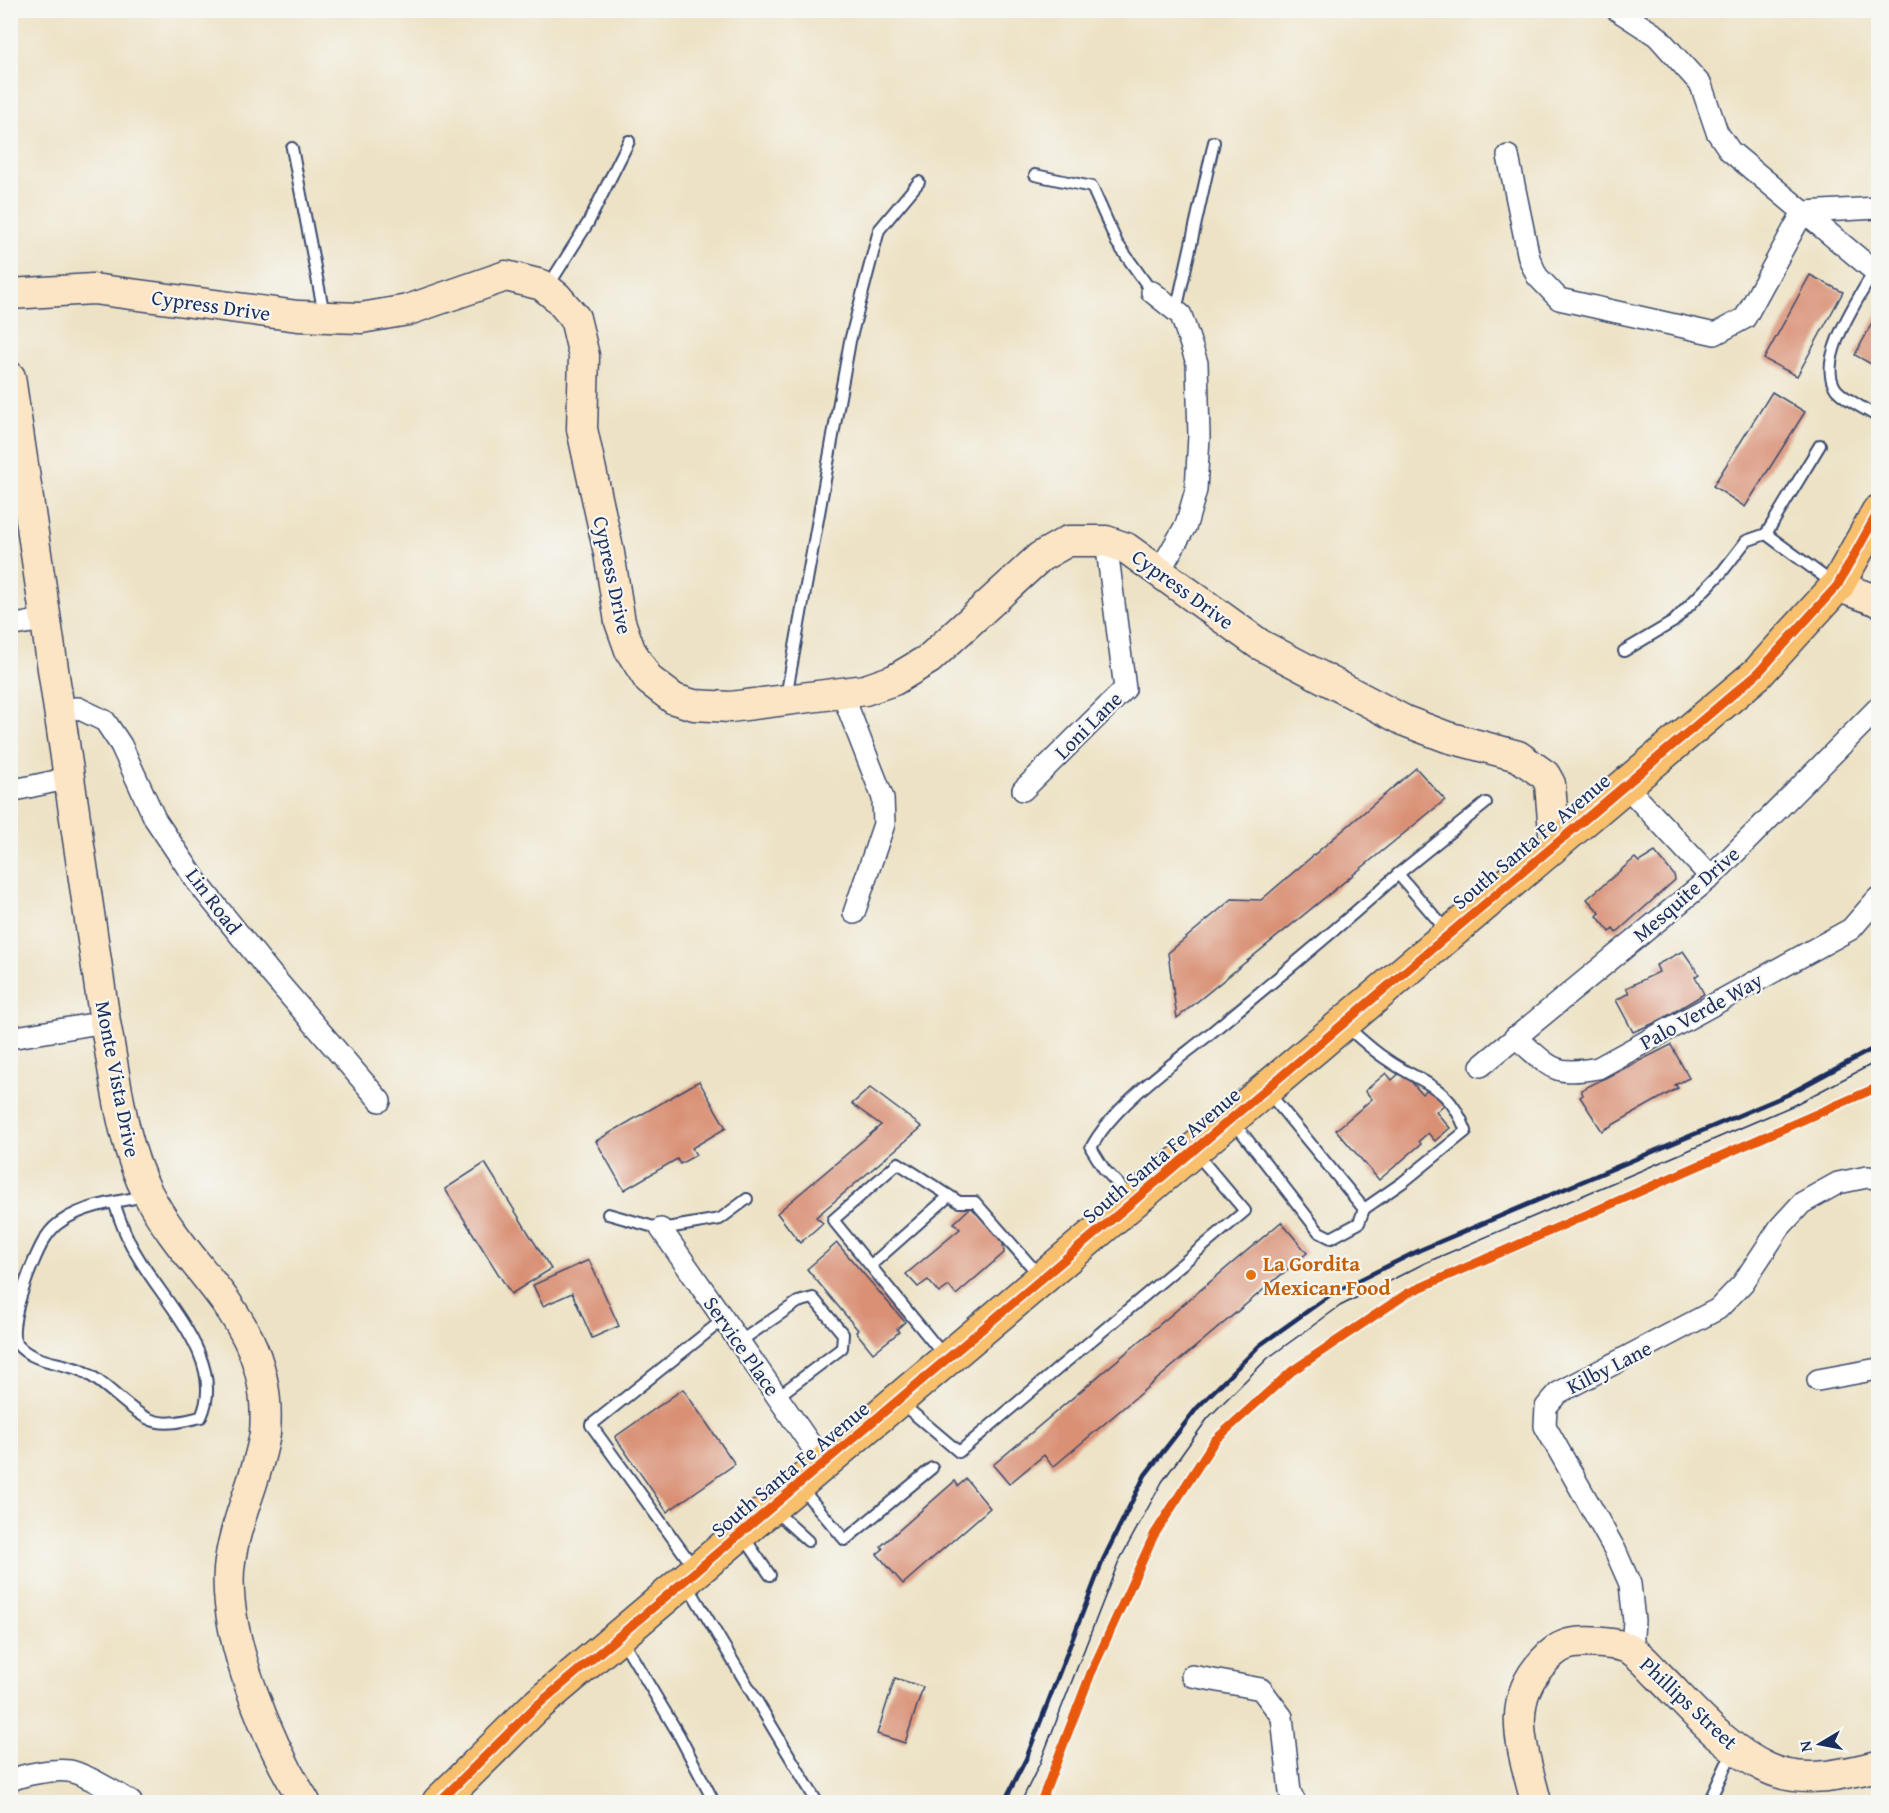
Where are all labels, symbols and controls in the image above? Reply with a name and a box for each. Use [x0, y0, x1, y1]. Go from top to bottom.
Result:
street label: Cypress Drive [150, 281, 273, 329]
street label: Cypress Drive [585, 513, 641, 637]
street label: Cypress Drive [1125, 541, 1241, 637]
street label: Loni Lane [1047, 684, 1129, 766]
street label: South Santa Fe Avenue [1445, 765, 1617, 917]
street label: Mesquite Drive [1626, 839, 1746, 949]
street label: Lin Road [179, 861, 250, 942]
street label: Palo Verde Way [1634, 964, 1769, 1058]
street label: Monte Vista Drive [88, 998, 148, 1160]
street label: South Santa Fe Avenue [1075, 1079, 1247, 1231]
place label: La Gordita Mexican Food [1263, 1248, 1391, 1303]
marker: La Gordita Mexican Food [1244, 1268, 1258, 1282]
street label: Service Place [696, 1290, 788, 1402]
street label: Kilby Lane [1561, 1332, 1657, 1402]
street label: South Santa Fe Avenue [704, 1393, 876, 1545]
street label: Phillips Street [1633, 1649, 1745, 1757]
north arrow [1790, 1714, 1850, 1774]
text: N [1792, 1739, 1818, 1754]

